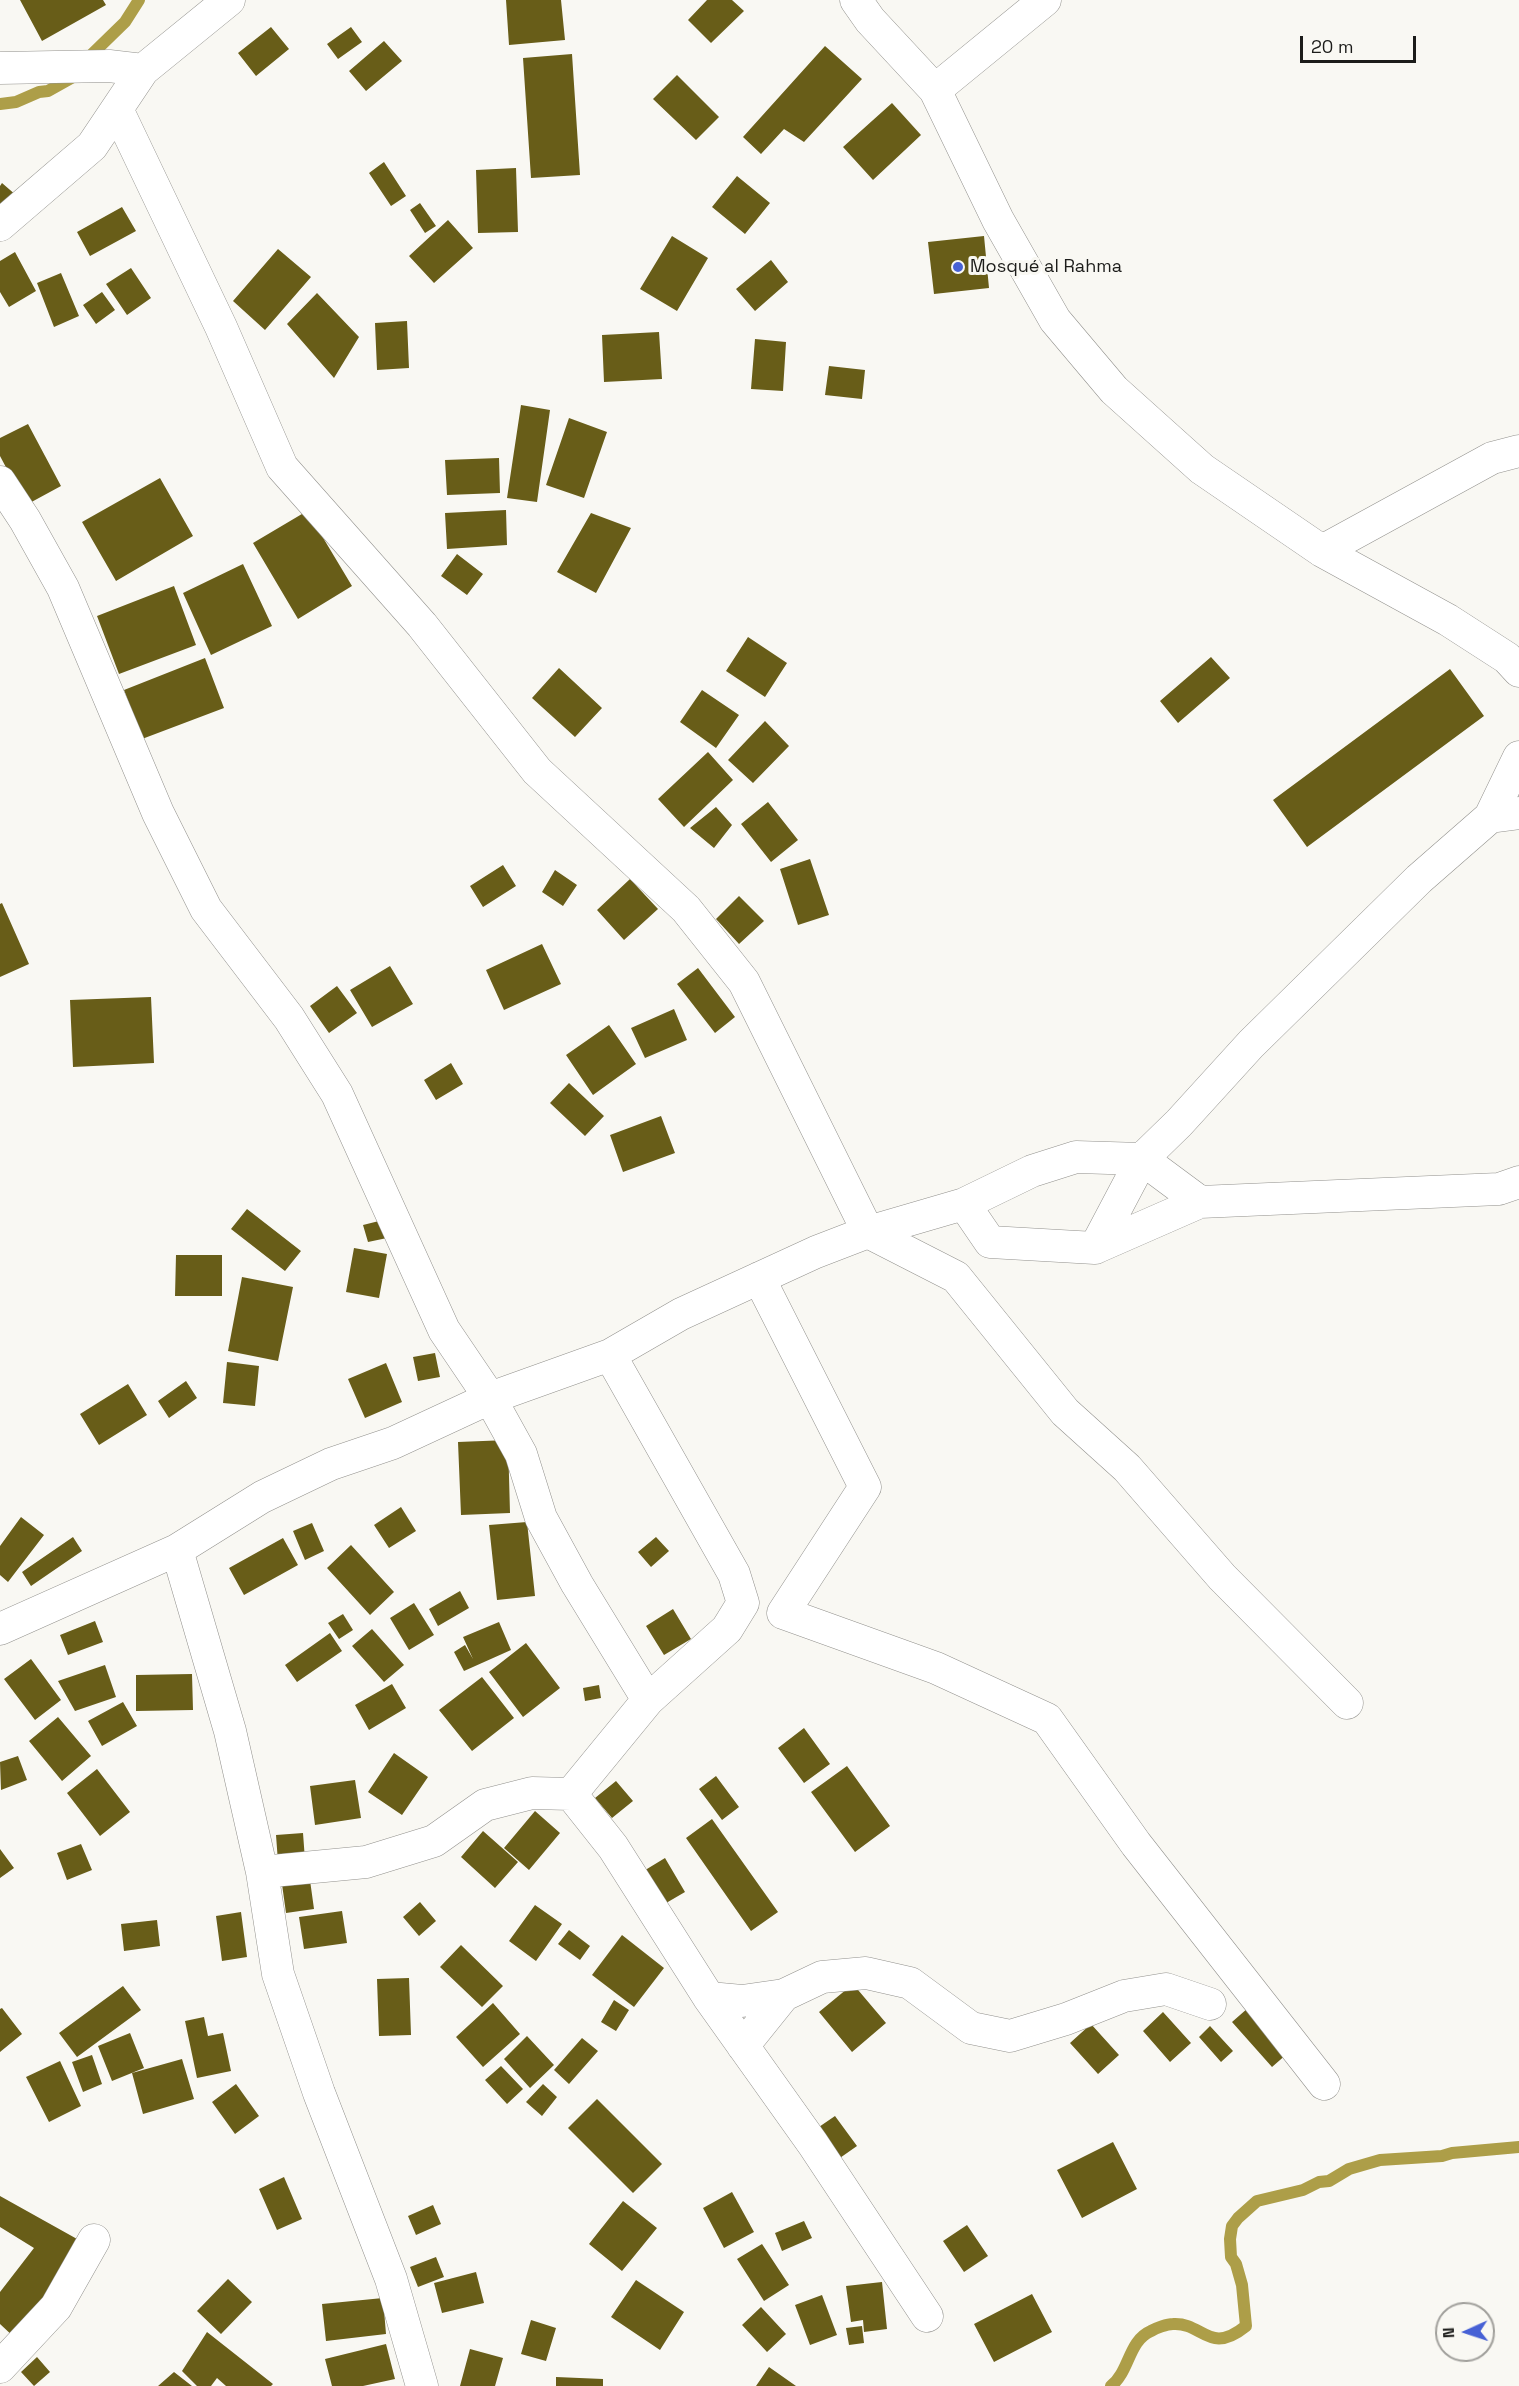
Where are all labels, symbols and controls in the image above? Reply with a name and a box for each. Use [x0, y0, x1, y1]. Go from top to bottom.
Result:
scale bar [1303, 24, 1418, 62]
text: 20 m [1311, 35, 1354, 58]
place label: Mosqué al Rahma [970, 256, 1122, 278]
marker: Mosqué al Rahma [951, 260, 965, 274]
north arrow [1435, 2302, 1495, 2362]
text: N [1438, 2327, 1459, 2339]

